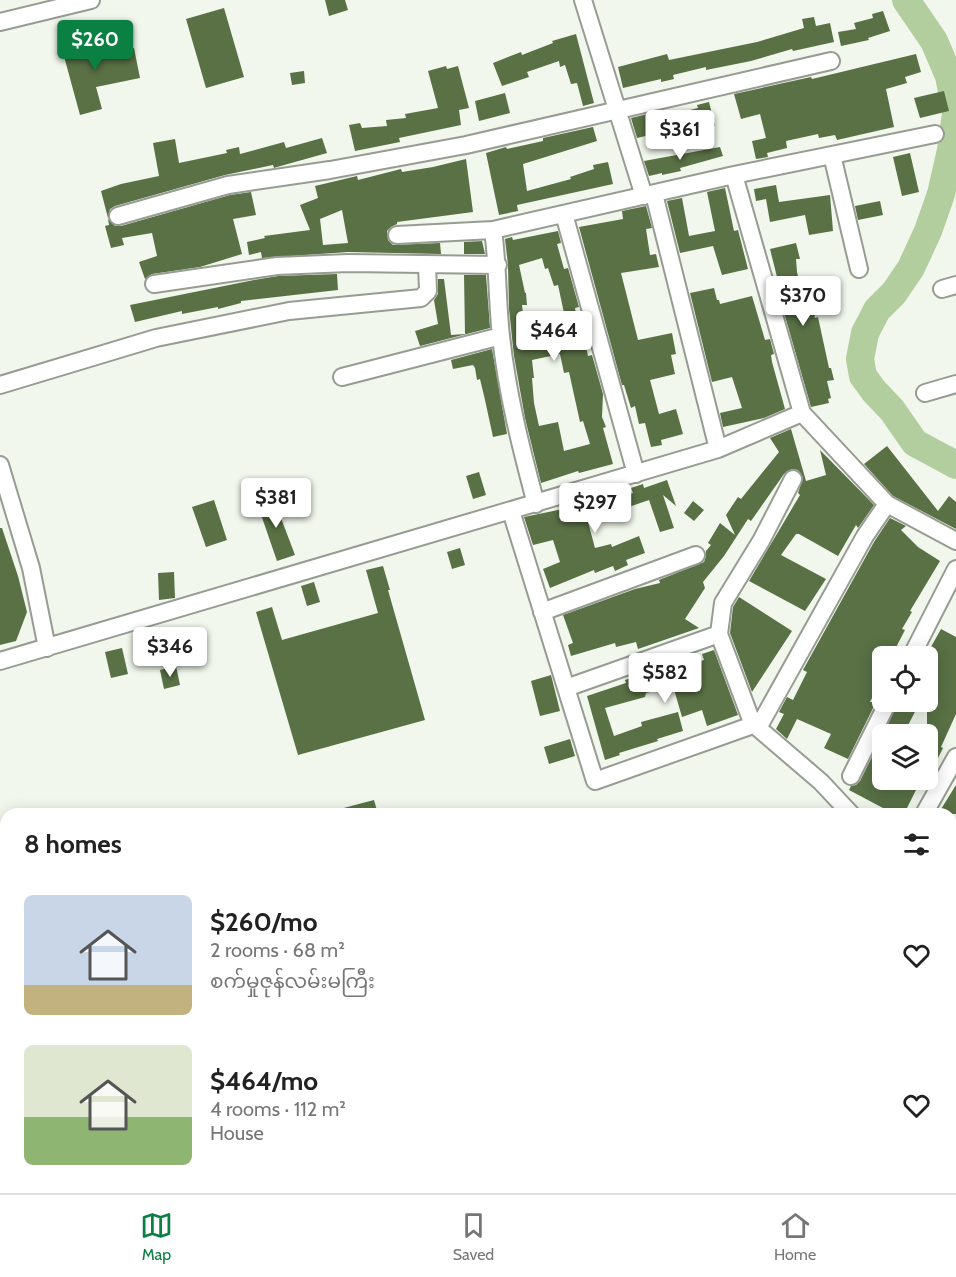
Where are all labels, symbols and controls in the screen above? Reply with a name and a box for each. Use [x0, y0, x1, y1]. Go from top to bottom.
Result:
pin: $260 [59, 20, 131, 71]
text: $260 [71, 27, 119, 51]
pin: $361 [644, 110, 716, 161]
text: $361 [660, 117, 701, 141]
pin: $370 [767, 276, 839, 327]
text: $370 [780, 283, 826, 307]
pin: $464 [518, 311, 590, 362]
text: $464 [530, 318, 578, 342]
pin: $381 [240, 478, 312, 529]
pin: $297 [559, 483, 631, 534]
text: $381 [255, 485, 297, 509]
text: $297 [573, 490, 617, 514]
pin: $346 [134, 627, 206, 678]
text: $346 [147, 634, 193, 658]
map controls [872, 646, 938, 790]
button: locate [872, 646, 938, 712]
pin: $582 [629, 653, 701, 704]
text: $582 [643, 660, 688, 684]
button: layers [872, 724, 938, 790]
text: 8 homes [24, 828, 122, 860]
icon: filters [900, 828, 933, 861]
text: $260/mo [210, 906, 318, 938]
icon: home [72, 919, 144, 991]
text: 2 rooms · 68 m² [210, 938, 345, 962]
icon: heart [900, 939, 933, 972]
text: စက်မှုဇုန်လမ်းမကြီး [210, 969, 375, 993]
text: $464/mo [210, 1065, 318, 1097]
icon: home [72, 1069, 144, 1141]
icon: heart [900, 1089, 933, 1122]
text: 4 rooms · 112 m² [210, 1097, 346, 1121]
text: House [210, 1121, 264, 1145]
tab: Map [140, 1209, 173, 1264]
tab: Saved [453, 1209, 494, 1264]
tab: Home [774, 1209, 816, 1264]

